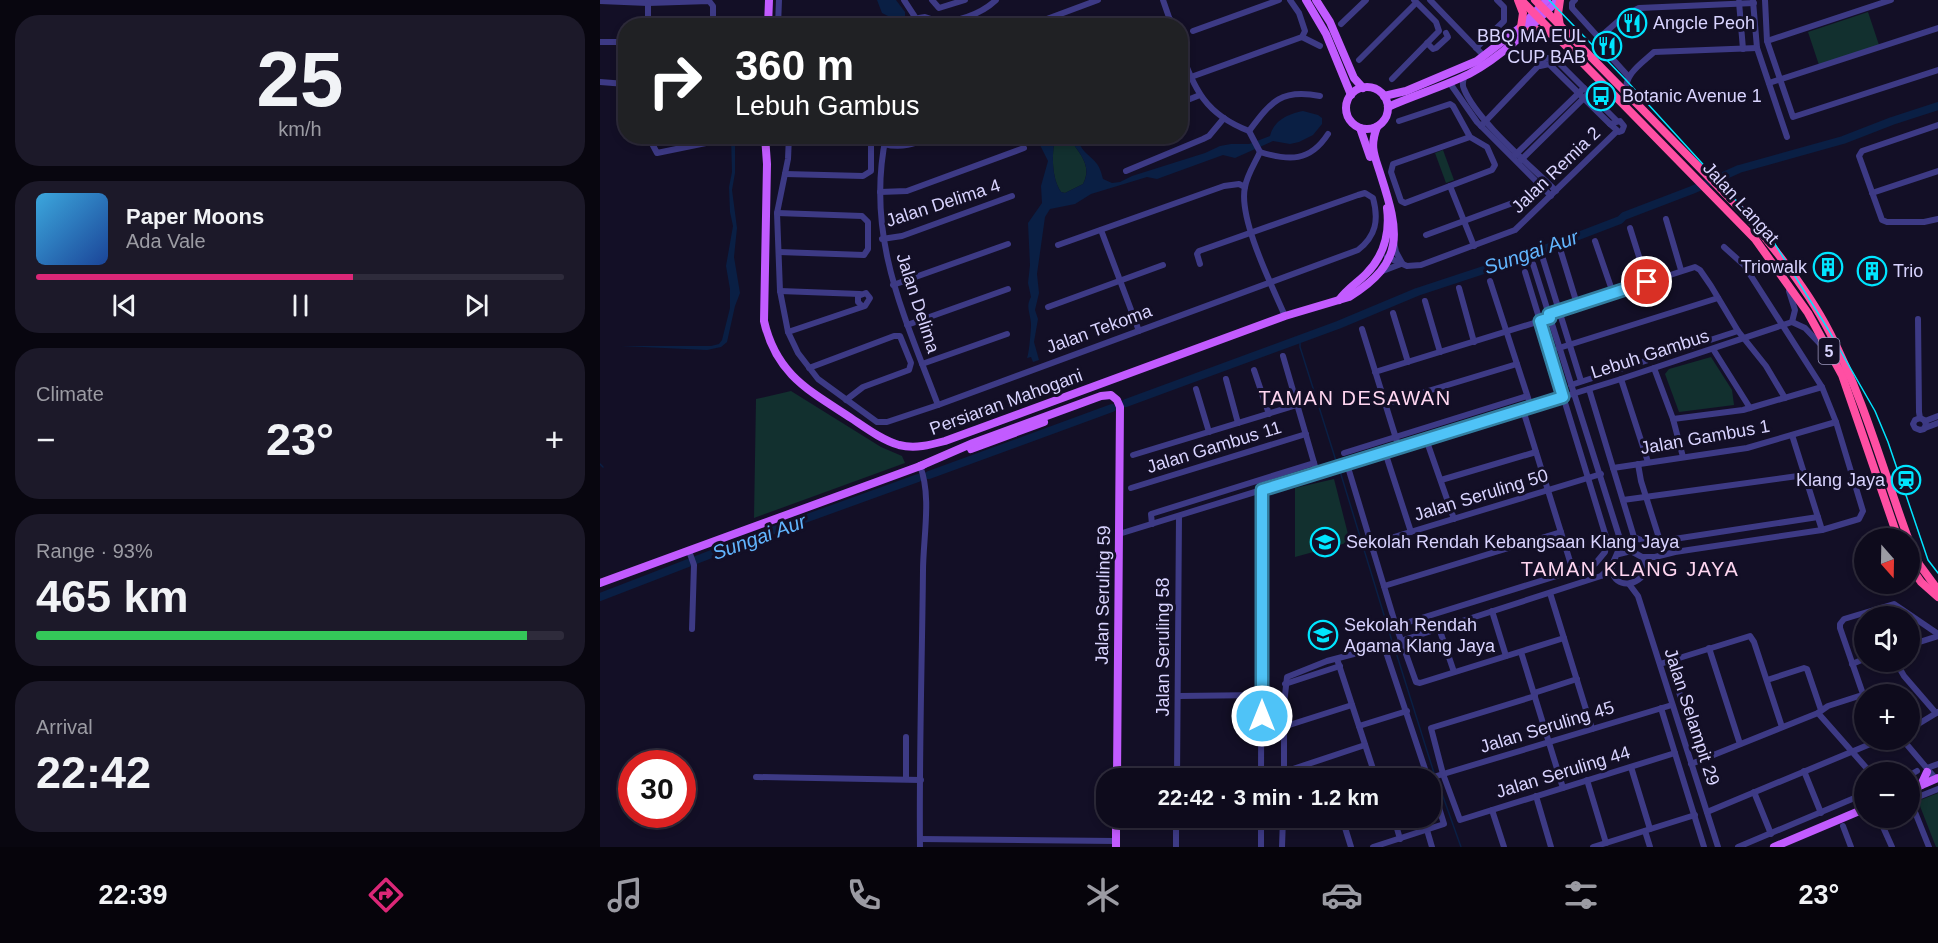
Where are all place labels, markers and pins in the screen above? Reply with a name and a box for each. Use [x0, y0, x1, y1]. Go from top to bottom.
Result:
restaurant icon: Angcle Peoh [1616, 7, 1648, 39]
place label: Angcle Peoh [1653, 13, 1755, 33]
place label: BBQ MA EUL CUP BAB [1477, 26, 1586, 67]
restaurant icon: BBQ MA EUL CUP BAB [1591, 30, 1623, 62]
bus stop icon: Botanic Avenue 1 [1585, 80, 1617, 112]
place label: Botanic Avenue 1 [1622, 86, 1762, 106]
building icon: Triowalk [1812, 251, 1844, 283]
building icon: Trio [1856, 255, 1888, 287]
pin [1621, 256, 1672, 307]
place label: Triowalk [1741, 257, 1808, 277]
place label: Trio [1893, 261, 1923, 281]
station icon: Klang Jaya [1890, 464, 1922, 496]
place label: Klang Jaya [1796, 470, 1886, 490]
school or university icon: Sekolah Rendah Kebangsaan Klang Jaya [1309, 526, 1341, 558]
place label: Sekolah Rendah Kebangsaan Klang Jaya [1346, 532, 1680, 552]
place label: Sekolah Rendah Agama Klang Jaya [1344, 615, 1496, 656]
school or university icon: Sekolah Rendah Agama Klang Jaya [1307, 619, 1339, 651]

